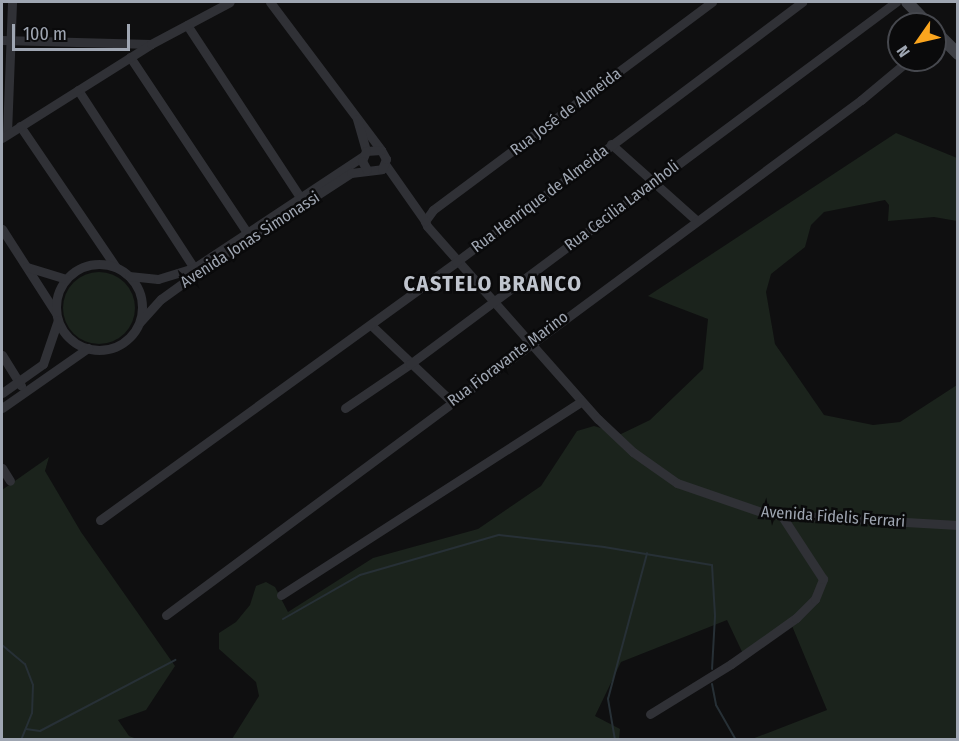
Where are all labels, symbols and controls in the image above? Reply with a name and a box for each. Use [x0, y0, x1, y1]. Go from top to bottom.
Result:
scale bar [15, 12, 134, 50]
north arrow [887, 12, 947, 72]
text: 100 m [23, 23, 67, 45]
text: N [893, 42, 914, 61]
street label: Rua José de Almeida [507, 64, 625, 160]
street label: Rua Henrique de Almeida [468, 141, 612, 257]
street label: Rua Cecilia Lavanholi [561, 157, 683, 255]
street label: Avenida Jonas Simonassi [177, 188, 323, 292]
district label: CASTELO BRANCO [403, 271, 583, 297]
street label: Rua Fioravante Marino [444, 307, 572, 411]
street label: Avenida Fidelis Ferrari [760, 502, 906, 532]

